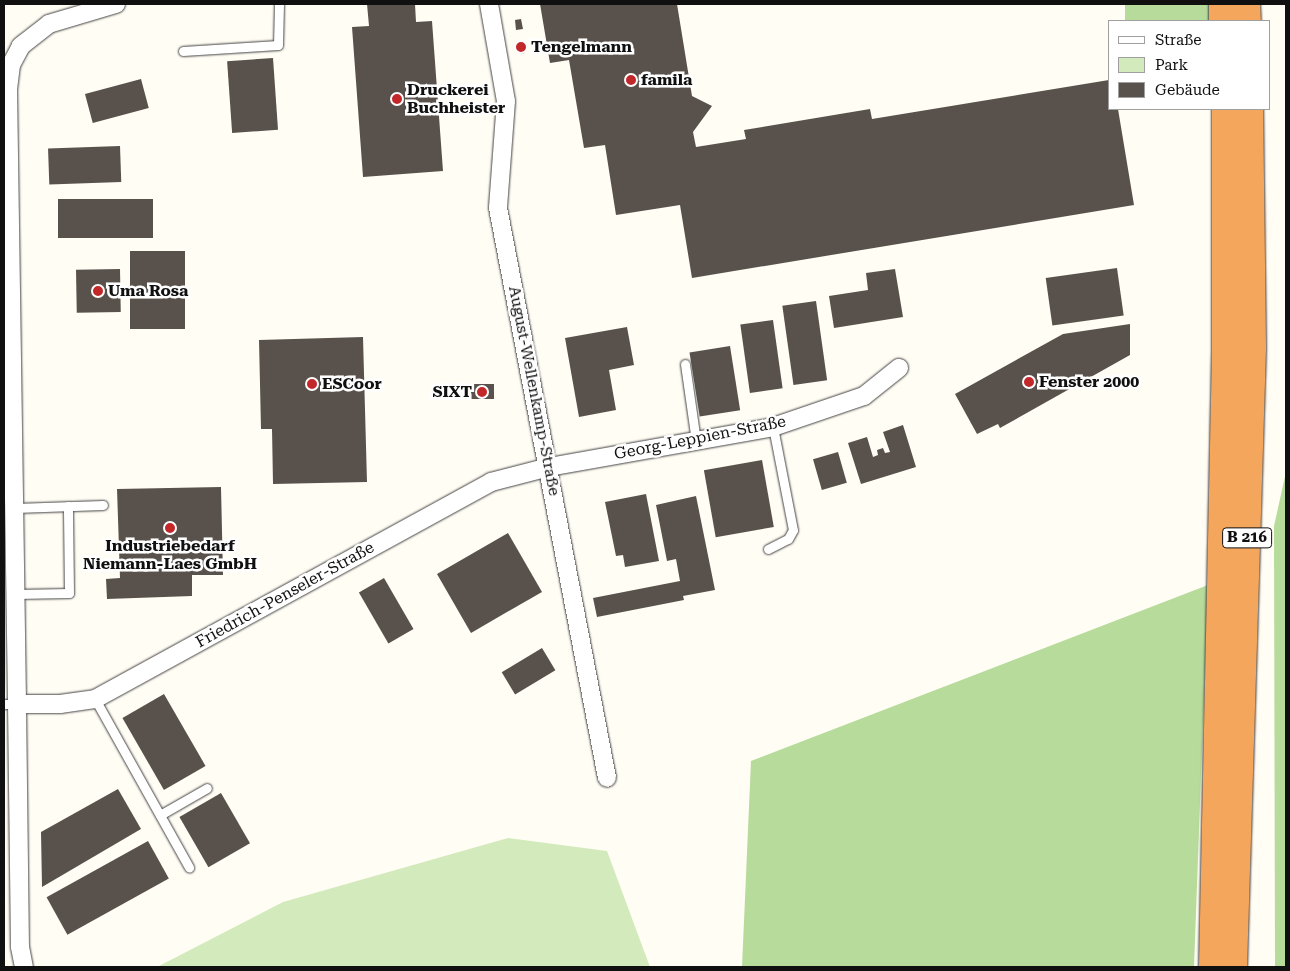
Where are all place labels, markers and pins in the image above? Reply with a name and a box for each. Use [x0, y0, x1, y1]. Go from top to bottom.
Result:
place label: Tengelmann [531, 37, 632, 57]
marker: Tengelmann [515, 41, 527, 53]
place label: famila [641, 70, 692, 90]
marker: famila [625, 74, 637, 86]
place label: Druckerei Buchheister [407, 80, 505, 118]
marker: Druckerei Buchheister [391, 93, 403, 105]
place label: Uma Rosa [108, 281, 188, 301]
marker: Uma Rosa [92, 285, 104, 297]
place label: Fenster 2000 [1039, 372, 1139, 392]
place label: ESCoor [322, 374, 382, 394]
marker: Fenster 2000 [1023, 376, 1035, 388]
marker: ESCoor [306, 378, 318, 390]
place label: SIXT [432, 382, 472, 402]
marker: SIXT [476, 386, 488, 398]
marker: Industriebedarf Niemann-Laes GmbH [164, 522, 176, 534]
place label: Industriebedarf Niemann-Laes GmbH [83, 536, 257, 574]

